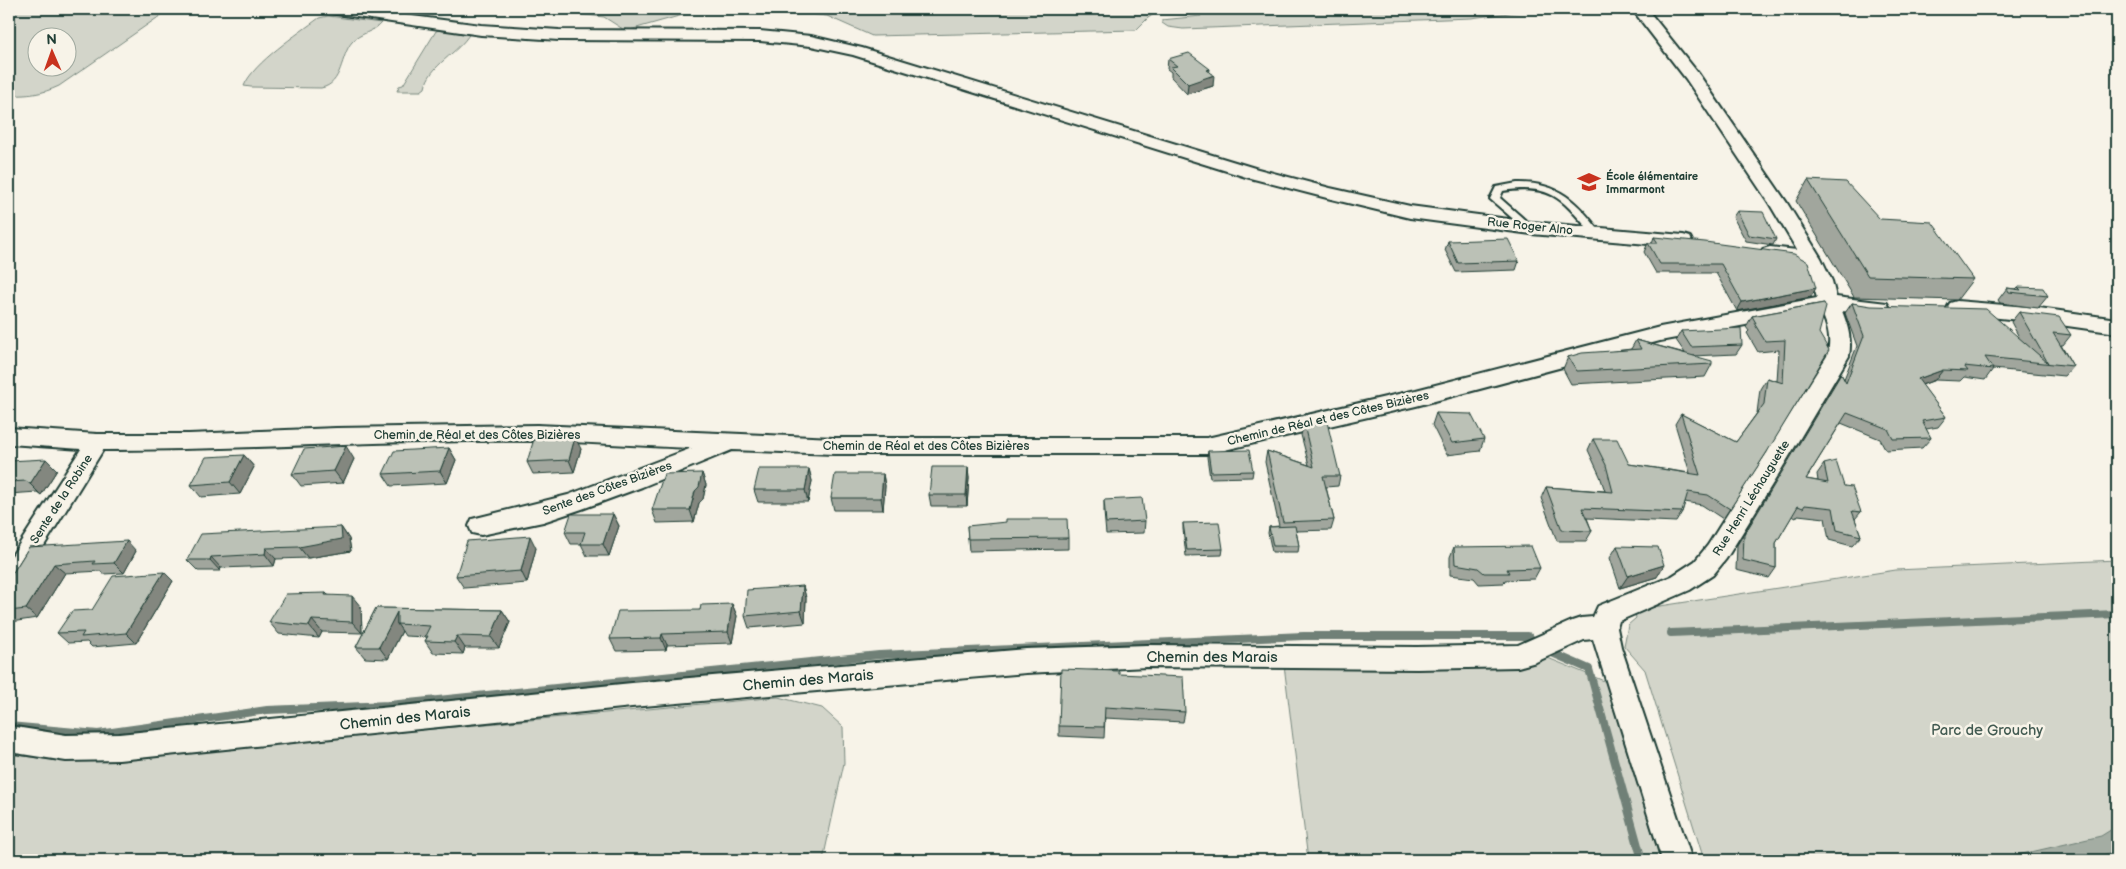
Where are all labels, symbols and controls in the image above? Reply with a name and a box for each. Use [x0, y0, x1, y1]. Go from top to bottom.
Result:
north arrow [28, 28, 78, 78]
text: N [46, 31, 57, 48]
school or university icon: École élémentaire Immarmont [1576, 169, 1602, 195]
place label: École élémentaire Immarmont [1606, 169, 1698, 196]
street label: Rue Roger Alno [1486, 215, 1574, 238]
street label: Chemin de Réal et des Côtes Bizières [1226, 388, 1431, 449]
street label: Chemin de Réal et des Côtes Bizières [374, 428, 580, 443]
street label: Rue Henri Léchauguette [1710, 438, 1793, 559]
street label: Chemin de Réal et des Côtes Bizières [823, 439, 1029, 454]
street label: Sente de la Robine [27, 452, 96, 547]
street label: Sente des Côtes Bizières [540, 458, 674, 519]
street label: Chemin des Marais [1146, 648, 1278, 667]
street label: Chemin des Marais [742, 665, 875, 696]
street label: Chemin des Marais [339, 702, 472, 735]
park label: Parc de Grouchy [1931, 721, 2043, 740]

